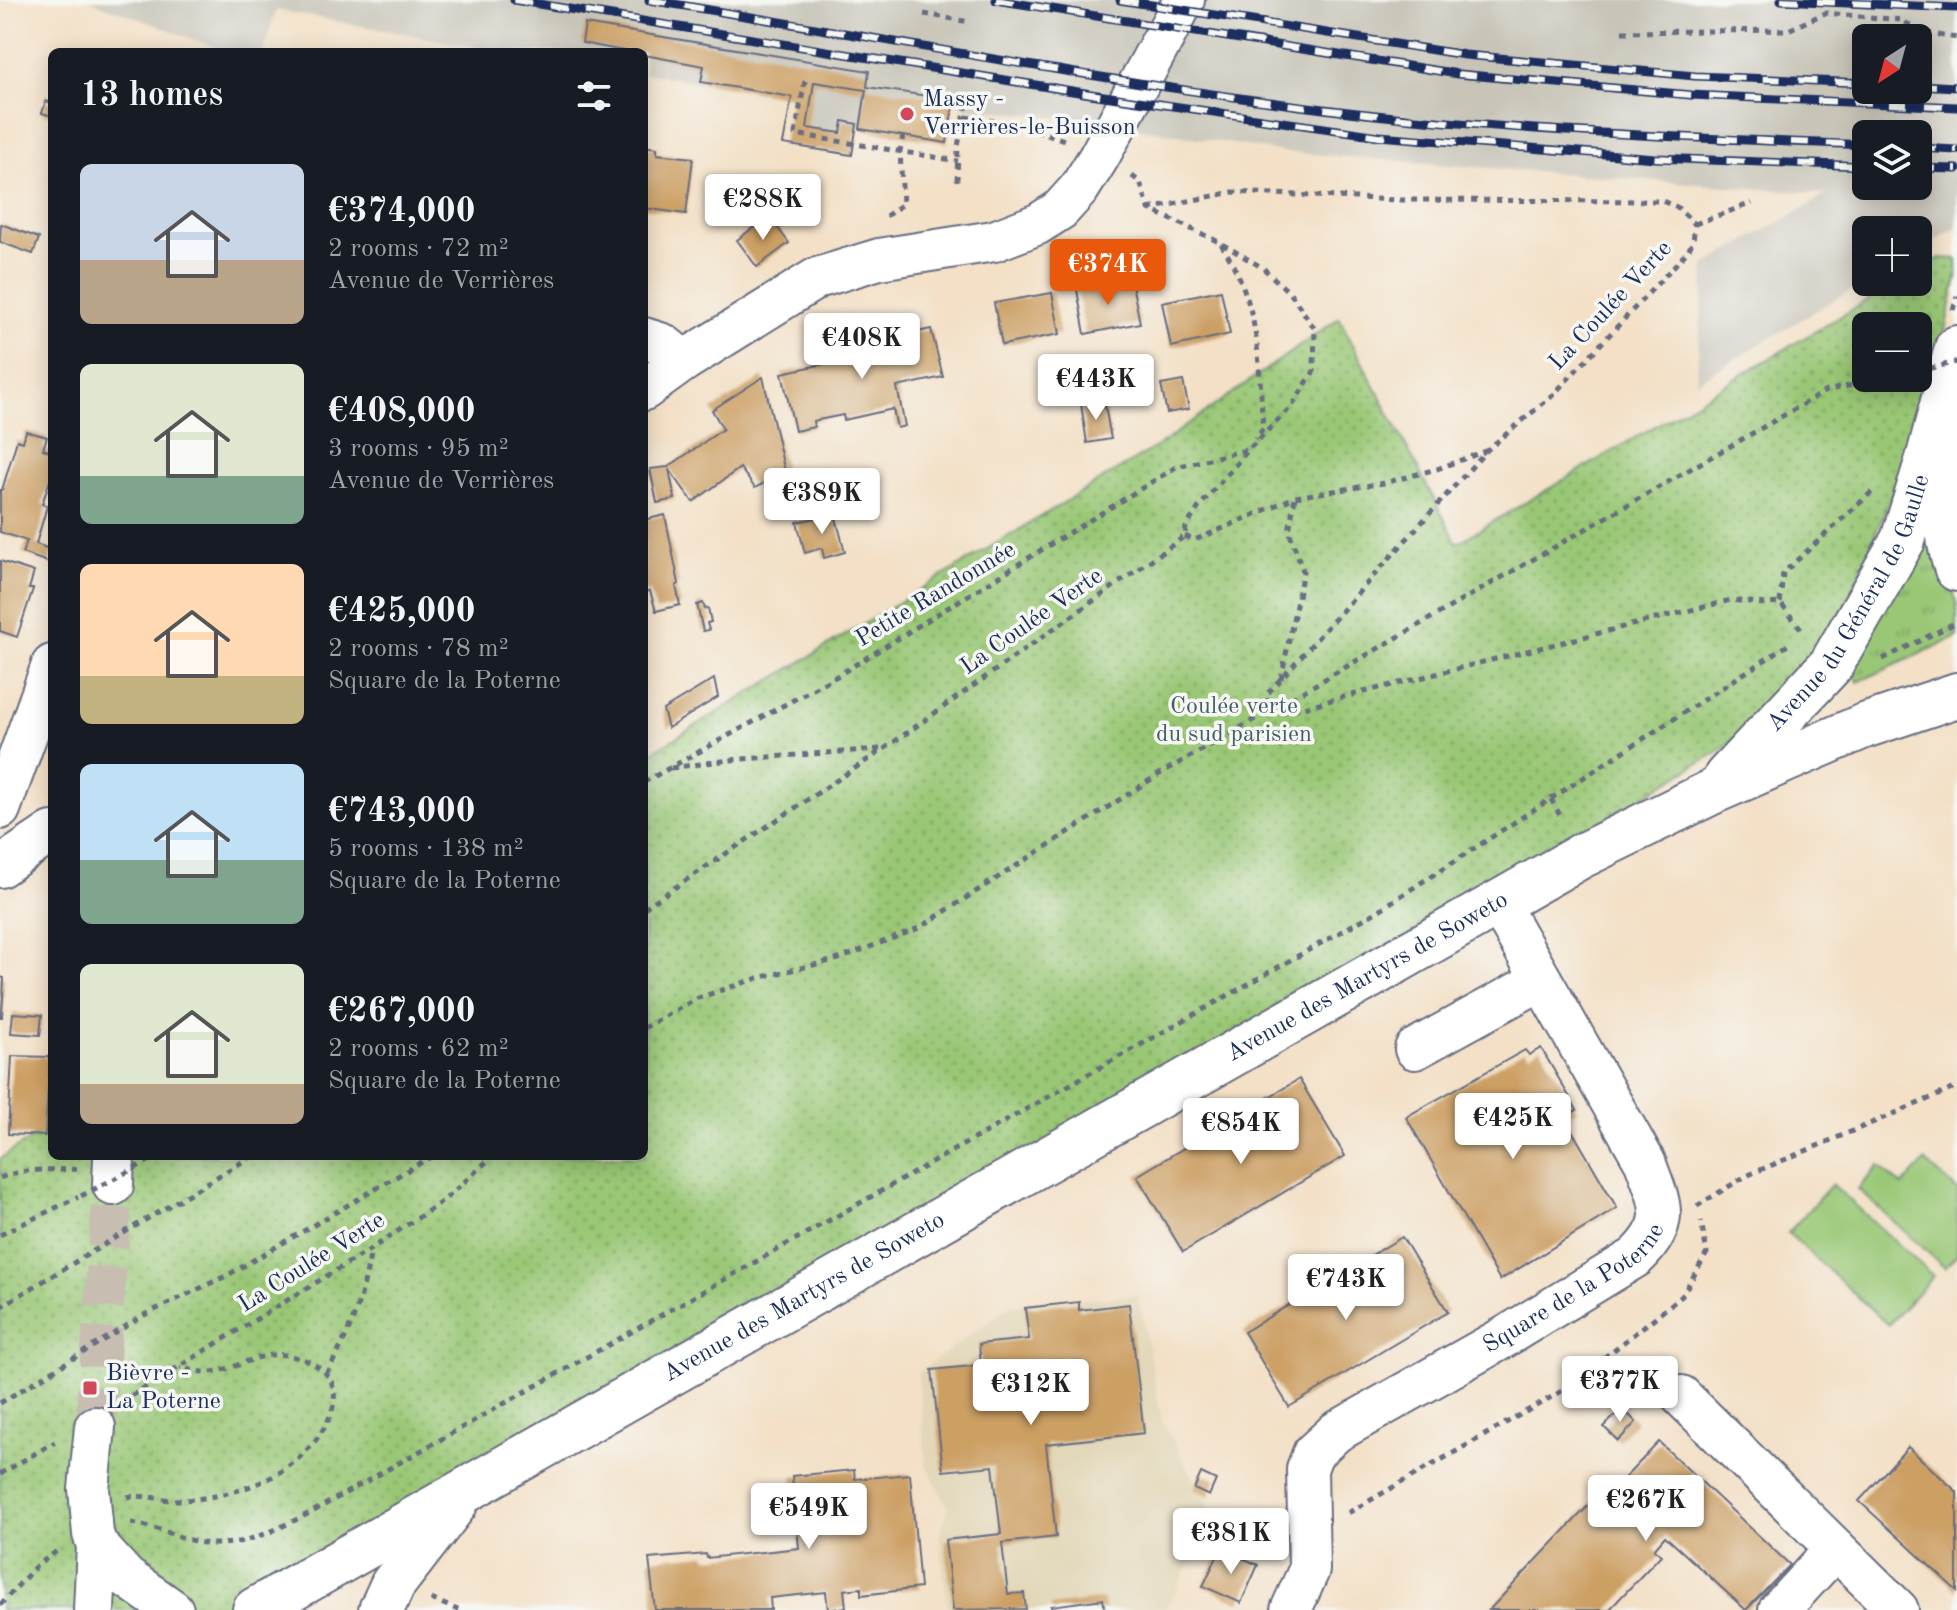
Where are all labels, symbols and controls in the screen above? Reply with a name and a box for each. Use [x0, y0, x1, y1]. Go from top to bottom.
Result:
north arrow [1852, 24, 1932, 104]
map controls [1852, 24, 1932, 392]
icon: filters [572, 74, 616, 118]
text: 13 homes [80, 79, 223, 113]
place label: Massy - Verrières-le-Buisson [923, 88, 1136, 140]
marker: Massy - Verrières-le-Buisson [898, 105, 916, 123]
button: layers [1852, 120, 1932, 200]
pin: €288K [707, 174, 819, 242]
text: €288K [723, 187, 803, 213]
text: €374,000 [328, 195, 476, 229]
icon: home [144, 196, 240, 292]
button: + [1852, 216, 1932, 296]
text: 2 rooms · 72 m² [328, 236, 509, 262]
street label: La Coulée Verte [1545, 237, 1677, 375]
pin: €374K [1052, 239, 1164, 307]
text: €374K [1068, 252, 1148, 278]
text: Avenue de Verrières [328, 268, 554, 294]
button: − [1852, 312, 1932, 392]
pin: €408K [806, 313, 918, 381]
text: €408K [822, 326, 902, 352]
pin: €443K [1040, 354, 1152, 422]
text: €443K [1056, 367, 1136, 393]
text: €408,000 [328, 395, 476, 429]
icon: home [144, 396, 240, 492]
text: 3 rooms · 95 m² [328, 436, 509, 462]
text: Avenue de Verrières [328, 468, 554, 494]
pin: €389K [766, 468, 878, 536]
street label: Avenue du Général de Gaulle [1763, 472, 1934, 737]
text: €389K [782, 481, 862, 507]
street label: Petite Randonnée [852, 538, 1020, 652]
street label: La Coulée Verte [957, 564, 1107, 680]
text: €425,000 [328, 595, 476, 629]
icon: home [144, 596, 240, 692]
text: 2 rooms · 78 m² [328, 636, 509, 662]
text: Square de la Poterne [328, 668, 561, 694]
park label: Coulée verte du sud parisien [1156, 695, 1312, 747]
text: €743,000 [328, 795, 476, 829]
icon: home [144, 796, 240, 892]
text: 5 rooms · 138 m² [328, 836, 524, 862]
text: Square de la Poterne [328, 868, 561, 894]
street label: Avenue des Martyrs de Soweto [1223, 888, 1512, 1067]
text: €267,000 [328, 995, 476, 1029]
icon: home [144, 996, 240, 1092]
text: 2 rooms · 62 m² [328, 1036, 509, 1062]
text: Square de la Poterne [328, 1068, 561, 1094]
pin: €425K [1457, 1093, 1569, 1161]
pin: €854K [1185, 1098, 1297, 1166]
text: €425K [1473, 1106, 1553, 1132]
text: €854K [1201, 1111, 1281, 1137]
street label: Avenue des Martyrs de Soweto [660, 1208, 949, 1387]
street label: La Coulée Verte [235, 1209, 389, 1317]
street label: Square de la Poterne [1479, 1221, 1669, 1358]
pin: €743K [1290, 1254, 1402, 1322]
text: €743K [1306, 1267, 1386, 1293]
pin: €377K [1564, 1356, 1676, 1424]
pin: €312K [975, 1359, 1087, 1427]
place label: Bièvre - La Poterne [106, 1362, 221, 1414]
text: €377K [1580, 1369, 1660, 1395]
text: €312K [991, 1372, 1071, 1398]
marker: Bièvre - La Poterne [81, 1379, 99, 1397]
pin: €267K [1590, 1475, 1702, 1543]
pin: €549K [753, 1483, 865, 1551]
text: €267K [1606, 1488, 1686, 1514]
text: €549K [769, 1496, 849, 1522]
pin: €381K [1175, 1508, 1287, 1576]
text: €381K [1191, 1521, 1271, 1547]

